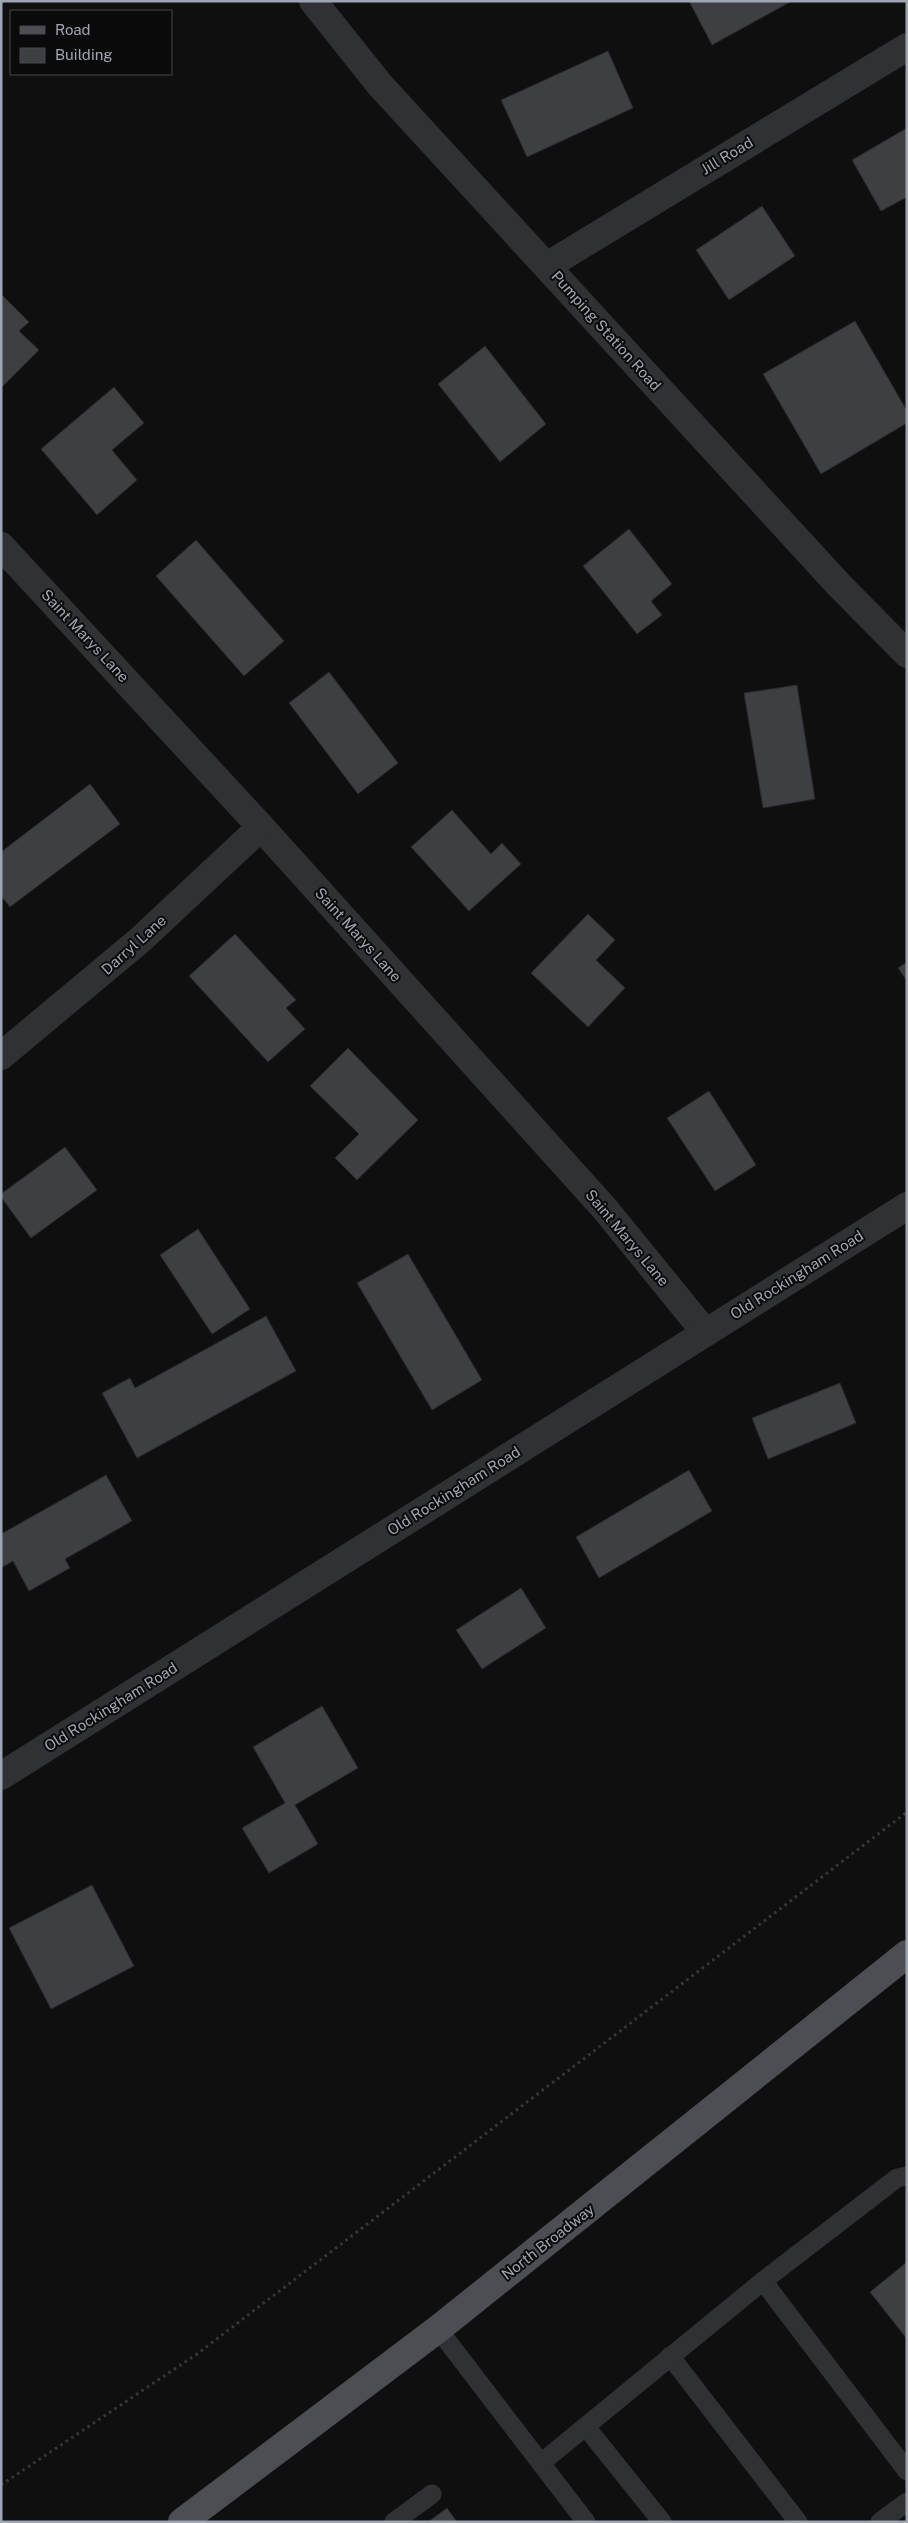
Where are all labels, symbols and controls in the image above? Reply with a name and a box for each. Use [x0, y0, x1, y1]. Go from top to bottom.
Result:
legend [10, 10, 172, 75]
text: Road [55, 21, 91, 38]
text: Building [55, 46, 113, 63]
street label: Jill Road [698, 133, 756, 178]
street label: Pumping Station Road [548, 267, 665, 394]
street label: Saint Marys Lane [38, 586, 133, 685]
street label: Saint Marys Lane [312, 884, 405, 985]
street label: Darryl Lane [98, 911, 169, 978]
street label: Saint Marys Lane [582, 1186, 673, 1289]
street label: Old Rockingham Road [727, 1227, 866, 1322]
street label: Old Rockingham Road [384, 1443, 523, 1538]
street label: Old Rockingham Road [41, 1659, 180, 1754]
street label: North Broadway [498, 2200, 597, 2283]

